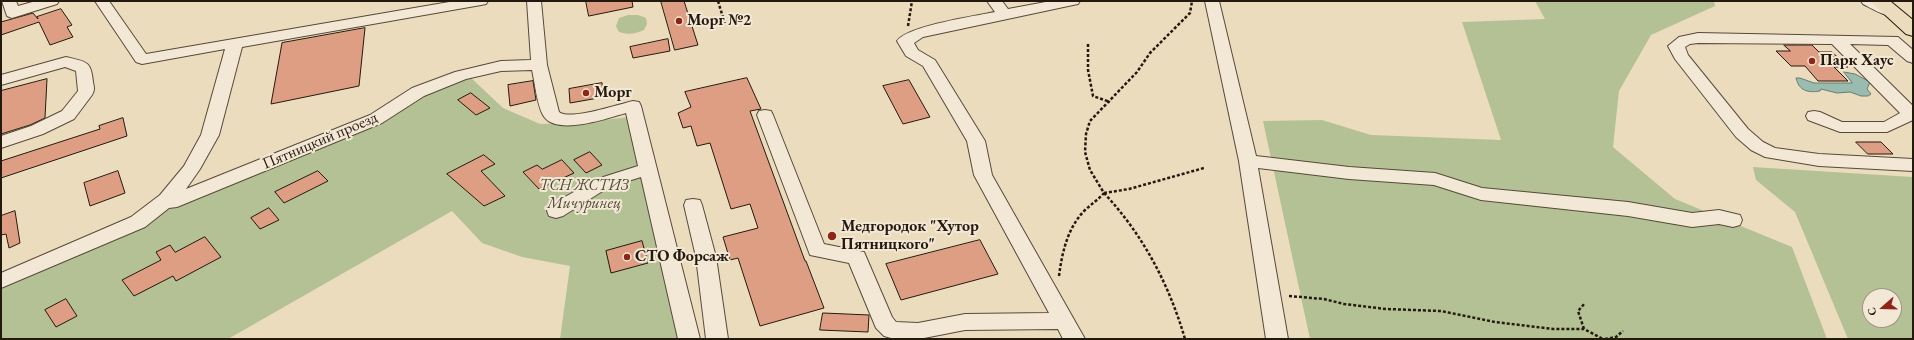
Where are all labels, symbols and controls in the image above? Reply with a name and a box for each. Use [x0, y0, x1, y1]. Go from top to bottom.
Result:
place label: Морг №2 [687, 11, 751, 31]
marker: Морг №2 [674, 16, 684, 26]
place label: Парк Хаус [1820, 51, 1894, 71]
marker: Парк Хаус [1807, 56, 1817, 66]
place label: Морг [594, 83, 632, 103]
marker: Морг [581, 88, 591, 98]
street label: Пятницкий проезд [259, 108, 381, 174]
park label: ТСН ЖСТИЗ Мичуринец [539, 176, 629, 214]
place label: Медгородок "Хутор Пятницкого" [841, 217, 979, 255]
marker: Медгородок "Хутор Пятницкого" [826, 230, 838, 242]
place label: СТО Форсаж [635, 247, 729, 267]
marker: СТО Форсаж [622, 252, 632, 262]
north arrow [1862, 288, 1902, 328]
text: С [1864, 306, 1880, 318]

